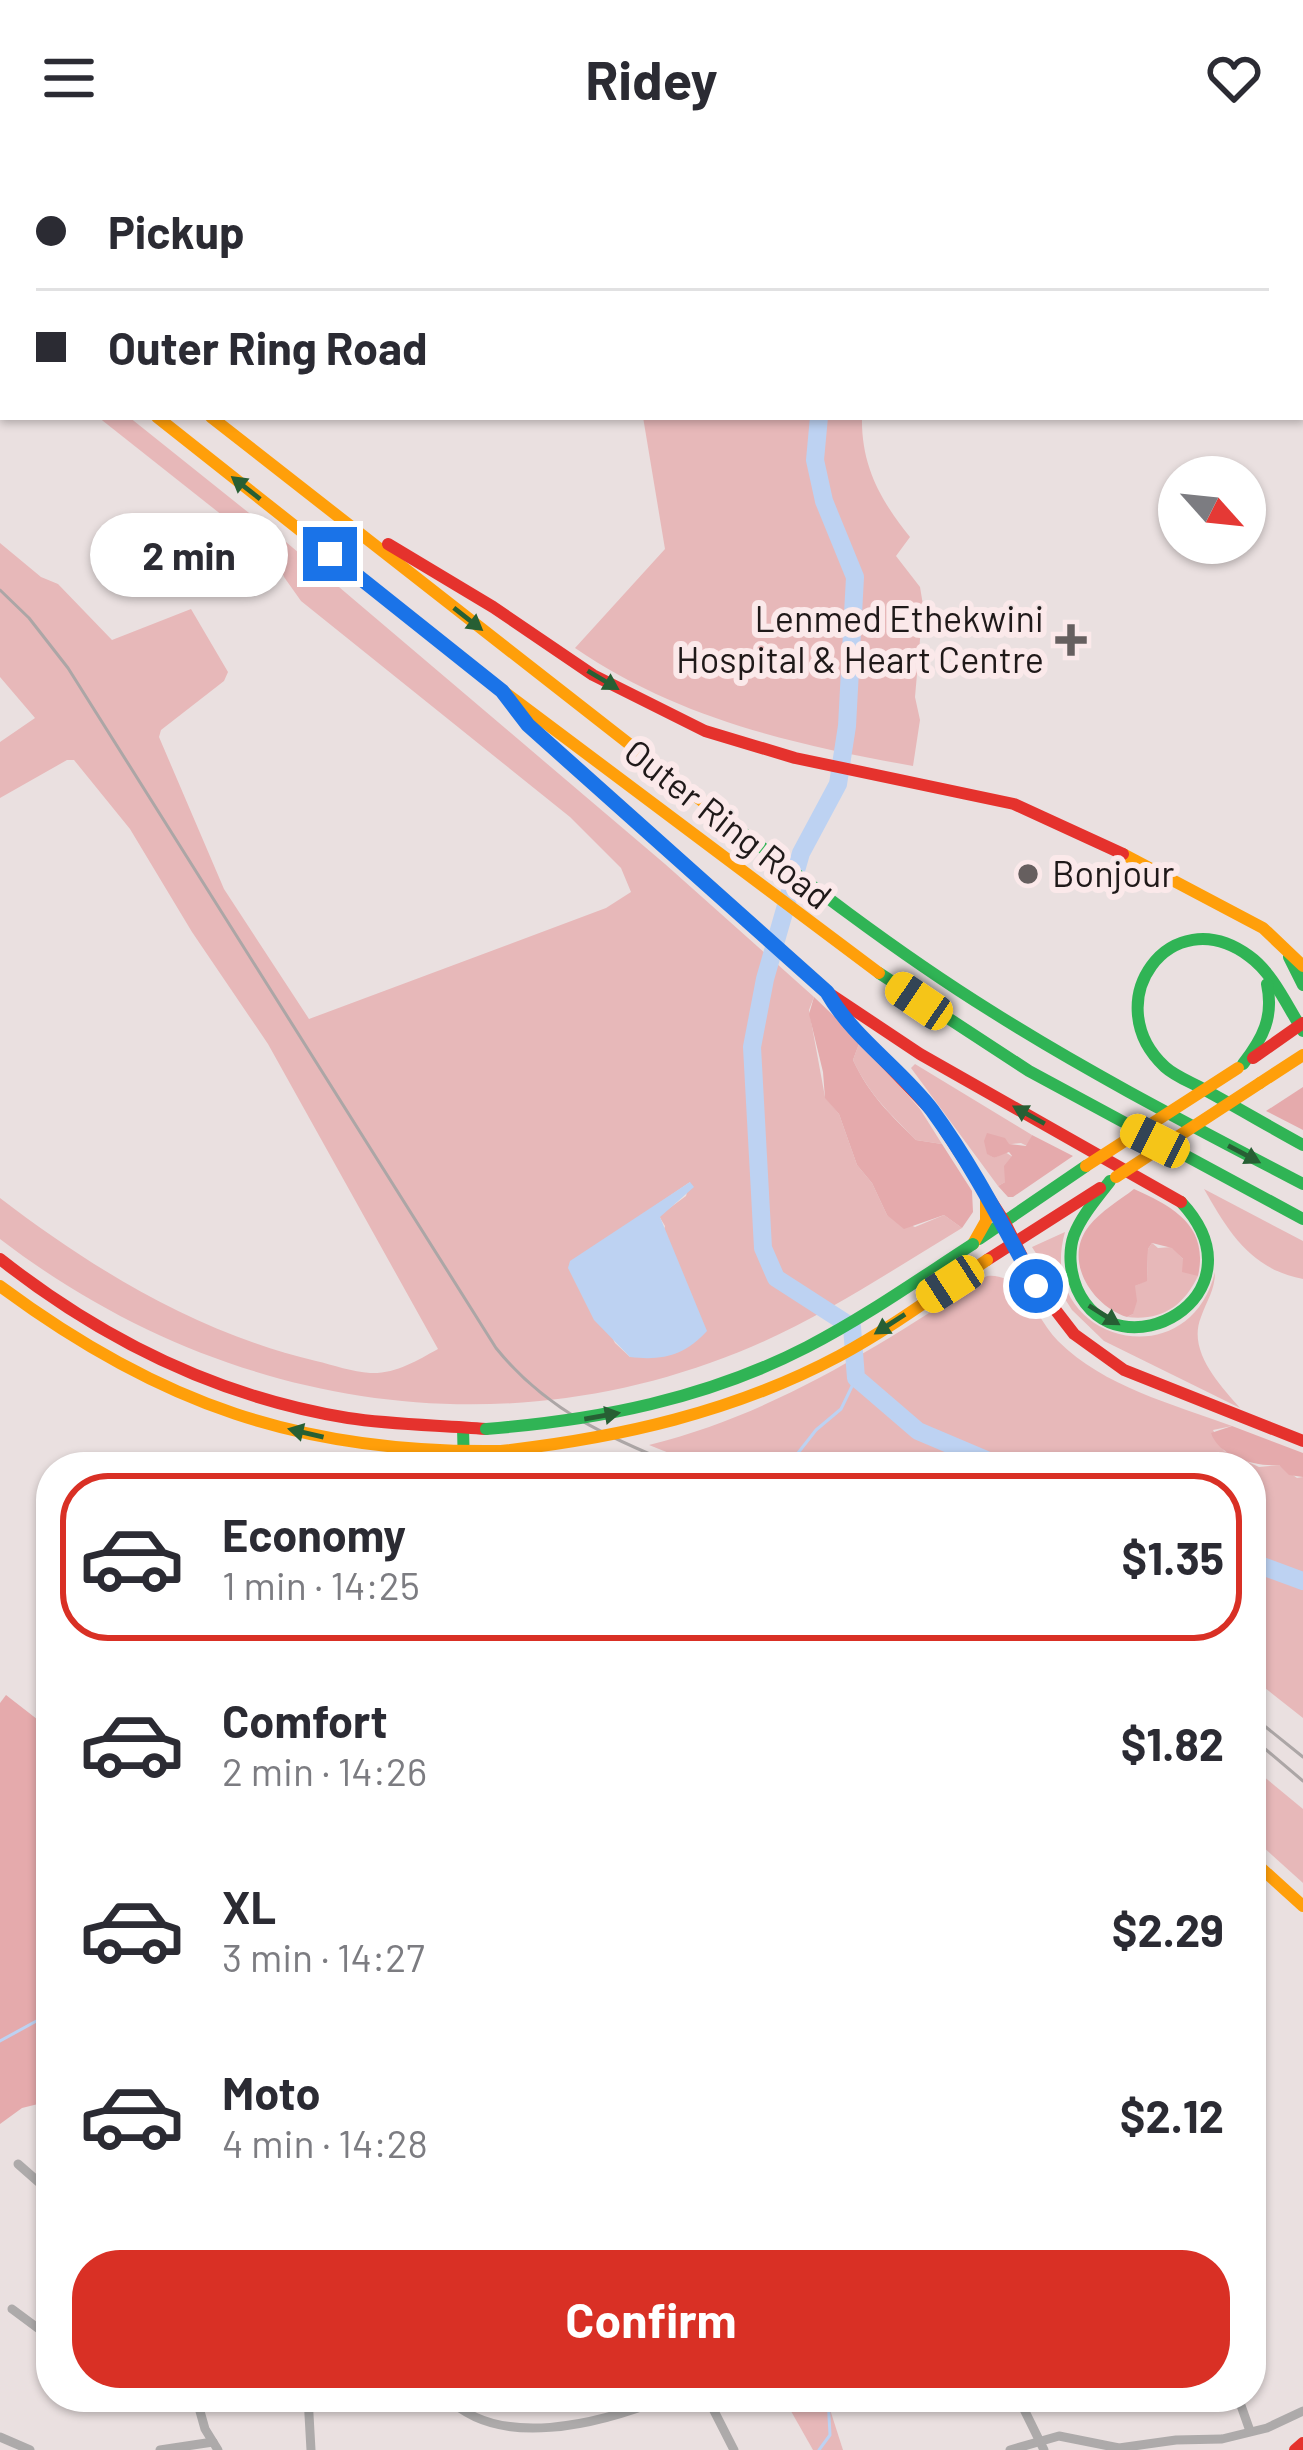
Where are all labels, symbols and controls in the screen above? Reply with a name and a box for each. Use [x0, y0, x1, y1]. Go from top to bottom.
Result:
icon: menu [36, 45, 102, 111]
icon: heart [1201, 45, 1267, 111]
text: Ridey [585, 46, 718, 111]
text: Pickup [108, 204, 245, 258]
text: Outer Ring Road [108, 320, 427, 374]
north arrow [1158, 456, 1266, 564]
map controls [1158, 456, 1266, 564]
one-way arrow [231, 476, 262, 501]
callout: 2 min [90, 512, 288, 596]
route end [303, 527, 357, 581]
text: 2 min [142, 531, 236, 578]
place label: Lenmed Ethekwini Hospital & Heart Centre [676, 596, 1044, 680]
one-way arrow [453, 606, 484, 631]
marker: Lenmed Ethekwini Hospital & Heart Centre [1055, 624, 1087, 656]
one-way arrow [586, 669, 620, 690]
street label: Outer Ring Road [617, 729, 841, 917]
place label: Bonjour [1052, 851, 1174, 894]
marker: Bonjour [1015, 861, 1041, 887]
car [879, 966, 959, 1036]
one-way arrow [1011, 1105, 1046, 1126]
car [1115, 1109, 1195, 1173]
one-way arrow [1227, 1143, 1261, 1163]
car [910, 1249, 990, 1319]
route start [1009, 1259, 1063, 1313]
one-way arrow [1087, 1303, 1120, 1325]
one-way arrow [873, 1312, 906, 1334]
one-way arrow [584, 1406, 621, 1425]
one-way arrow [287, 1423, 324, 1442]
icon: car [78, 1503, 186, 1611]
text: Economy [222, 1507, 406, 1561]
text: $1.35 [1122, 1530, 1224, 1584]
text: 1 min · 14:25 [222, 1561, 420, 1608]
icon: car [78, 1689, 186, 1797]
text: Comfort [222, 1693, 388, 1747]
text: $1.82 [1121, 1716, 1224, 1770]
text: 2 min · 14:26 [222, 1747, 427, 1794]
icon: car [78, 1875, 186, 1983]
text: XL [222, 1879, 276, 1933]
text: $2.29 [1112, 1902, 1224, 1956]
text: 3 min · 14:27 [222, 1933, 425, 1980]
icon: car [78, 2061, 186, 2169]
text: Moto [222, 2065, 320, 2119]
text: $2.12 [1120, 2088, 1224, 2142]
text: 4 min · 14:28 [222, 2119, 428, 2166]
button: Confirm [72, 2250, 1230, 2388]

